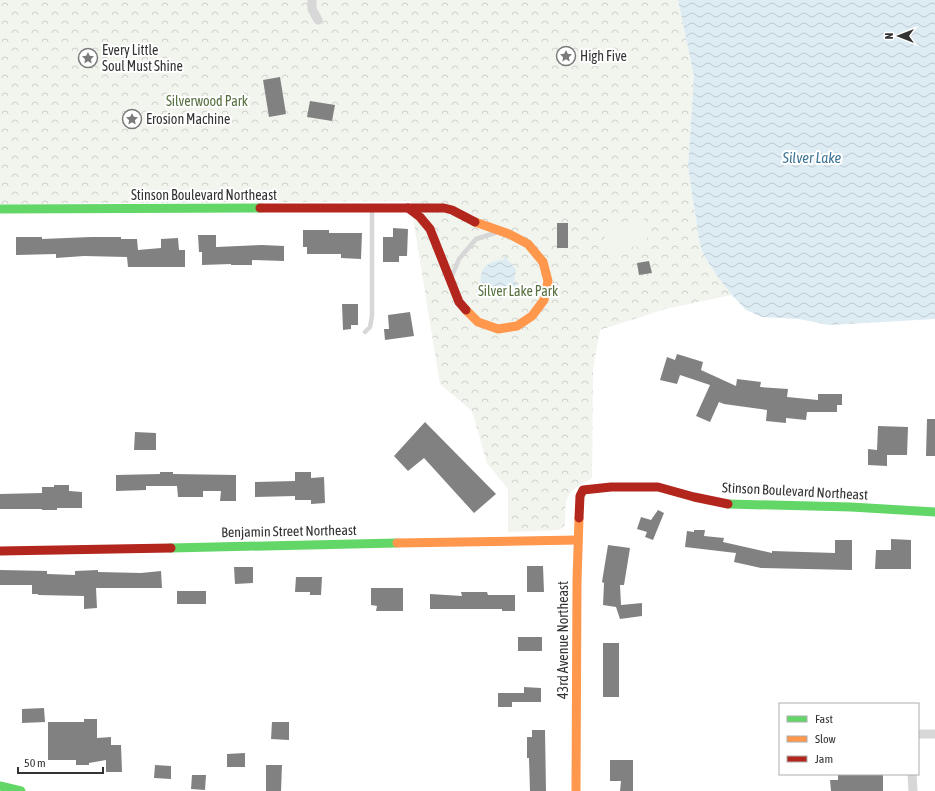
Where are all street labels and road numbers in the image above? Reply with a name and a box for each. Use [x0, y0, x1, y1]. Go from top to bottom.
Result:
street label: Stinson Boulevard Northeast [131, 187, 277, 203]
street label: Stinson Boulevard Northeast [722, 479, 868, 503]
street label: Benjamin Street Northeast [221, 522, 357, 540]
street label: 43rd Avenue Northeast [555, 581, 571, 699]

